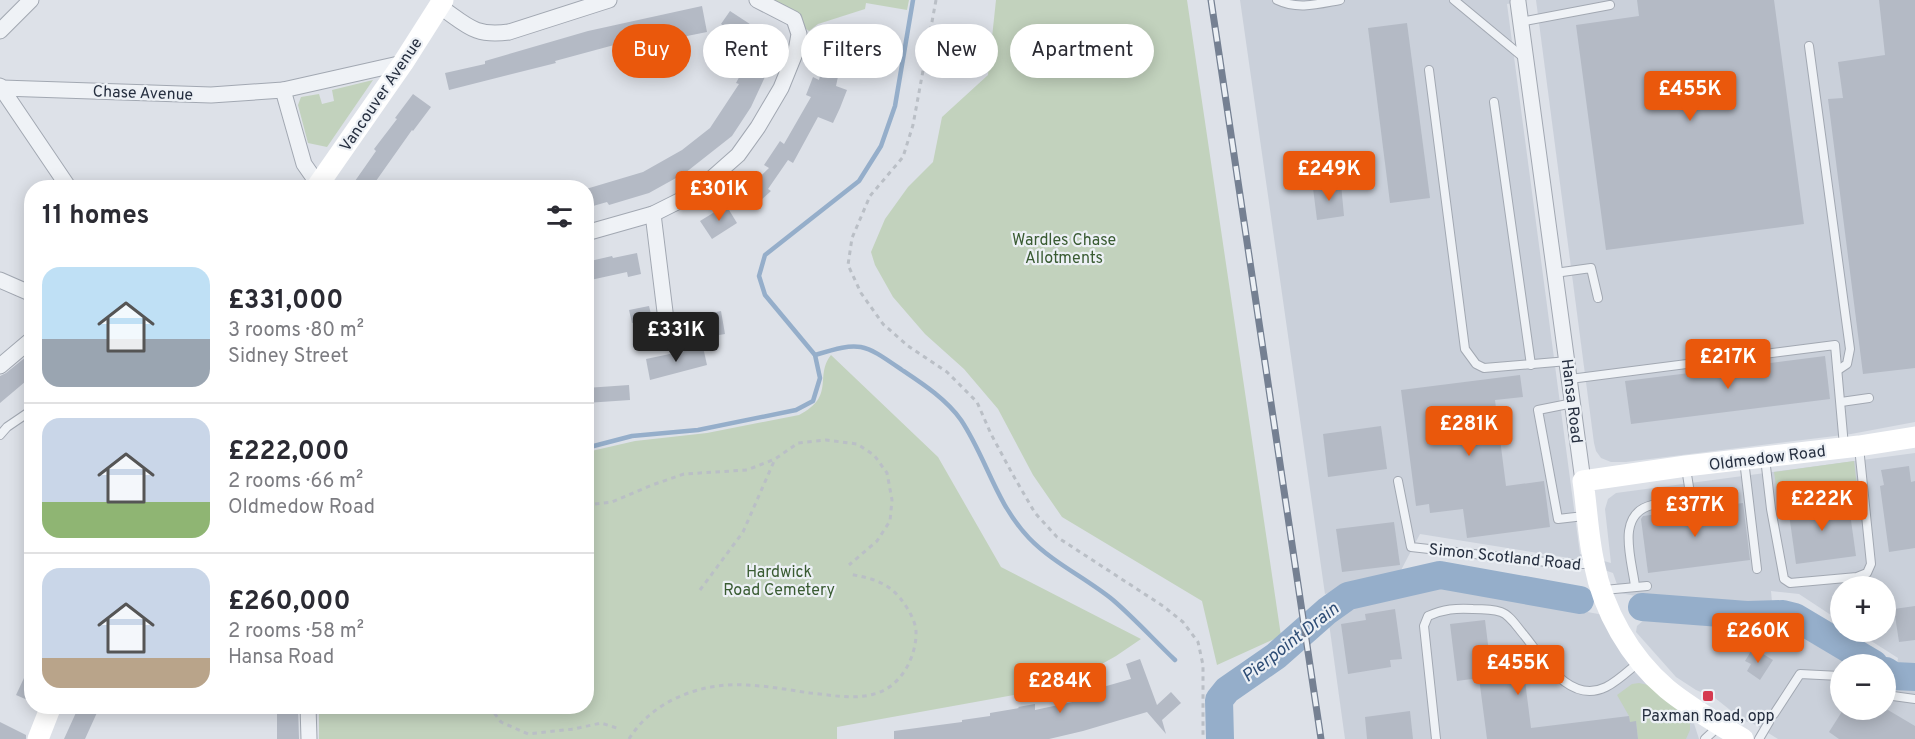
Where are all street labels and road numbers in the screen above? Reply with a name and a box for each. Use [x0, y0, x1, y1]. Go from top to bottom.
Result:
street label: Vancouver Avenue [336, 34, 427, 156]
street label: Chase Avenue [92, 82, 193, 106]
street label: Hansa Road [1556, 358, 1586, 445]
street label: Oldmedow Road [1708, 442, 1827, 476]
street label: Simon Scotland Road [1428, 540, 1582, 576]

